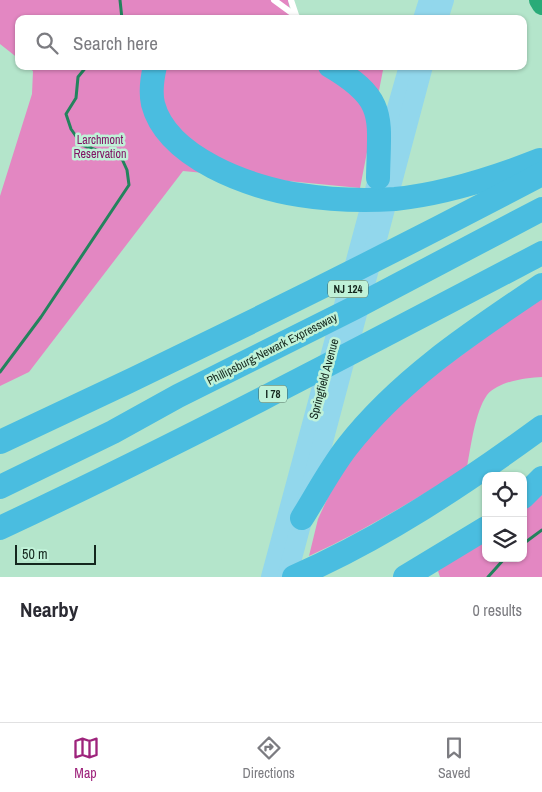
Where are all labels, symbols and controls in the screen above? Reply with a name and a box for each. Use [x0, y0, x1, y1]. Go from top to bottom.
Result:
search box [15, 15, 527, 70]
icon: search [33, 29, 61, 57]
text: Search here [73, 30, 158, 56]
park label: Larchmont Reservation [73, 132, 127, 162]
road number: NJ 124 [328, 280, 368, 298]
street label: Phillipsburg-Newark Expressway [204, 309, 340, 389]
street label: Springfield Avenue [306, 337, 342, 421]
road number: I 78 [259, 386, 287, 402]
map controls [482, 472, 527, 562]
button: locate [482, 472, 527, 517]
button: layers [482, 517, 527, 562]
scale bar [15, 542, 96, 565]
text: 50 m [22, 545, 48, 563]
text: Nearby [20, 595, 78, 624]
text: 0 results [472, 599, 522, 621]
tab: Map [72, 734, 100, 782]
tab: Directions [243, 734, 295, 782]
tab: Saved [438, 734, 470, 782]

